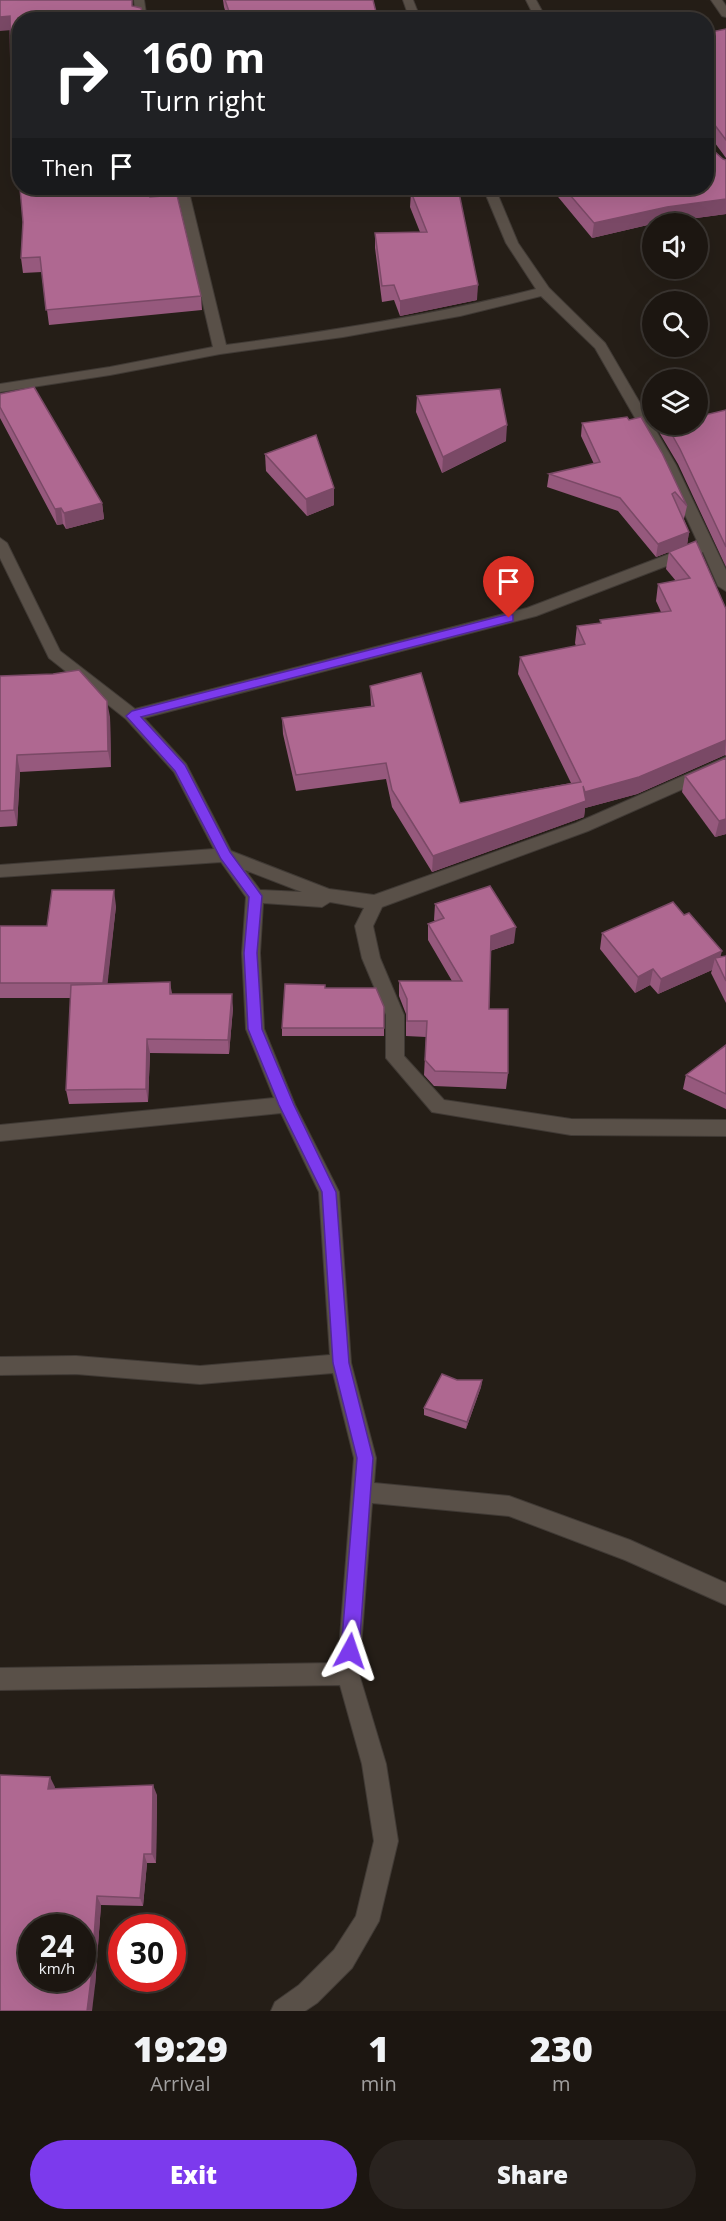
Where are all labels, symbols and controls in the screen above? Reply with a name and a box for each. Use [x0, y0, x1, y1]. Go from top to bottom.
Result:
text: 160 m [141, 28, 265, 85]
icon: right [42, 36, 120, 114]
text: Turn right [141, 82, 266, 119]
icon: arrive [105, 150, 138, 183]
text: Then [42, 152, 93, 182]
map controls [642, 213, 708, 435]
button: sound [642, 213, 708, 279]
button: search [642, 291, 708, 357]
button: layers [642, 369, 708, 435]
pin [483, 556, 534, 618]
icon: arrive [492, 565, 525, 598]
position arrow [318, 1619, 382, 1683]
speed limit sign: 30 [108, 1914, 186, 1992]
text: 24 [40, 1925, 74, 1966]
text: km/h [39, 1958, 75, 1978]
text: 19:29 [133, 2024, 228, 2073]
text: 1 [368, 2024, 389, 2073]
text: 230 [530, 2024, 593, 2073]
text: Arrival [150, 2070, 211, 2097]
text: min [361, 2070, 397, 2097]
text: m [552, 2070, 571, 2097]
button: Exit [30, 2140, 357, 2209]
button: Share [369, 2140, 696, 2209]

